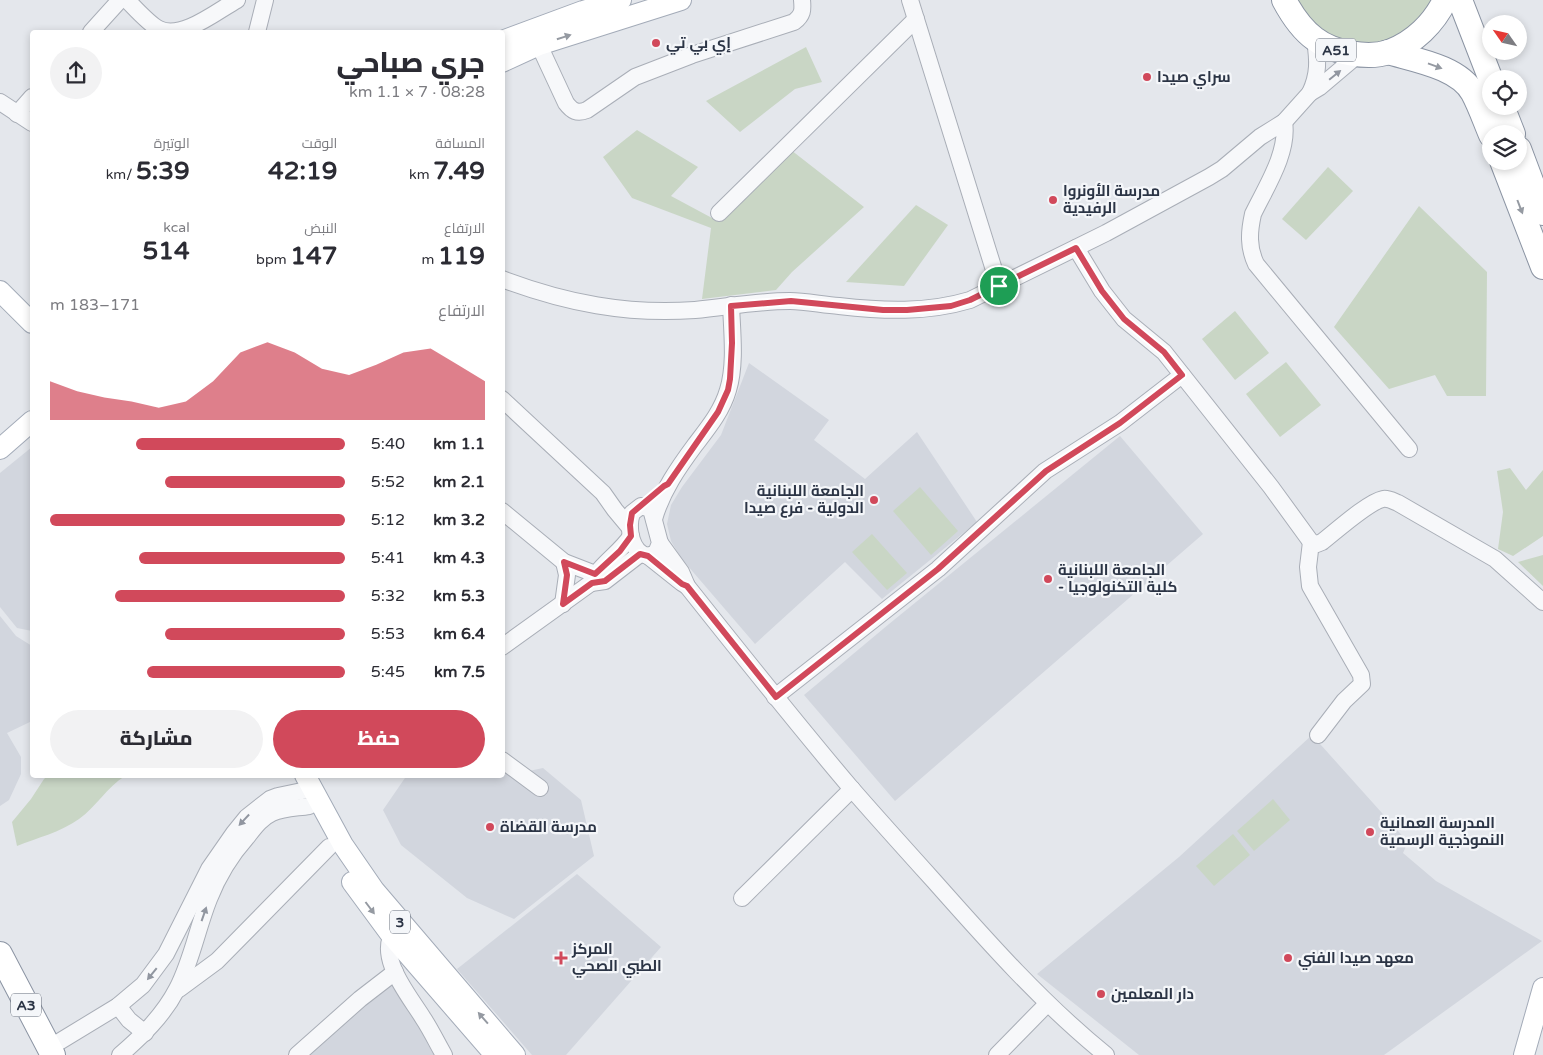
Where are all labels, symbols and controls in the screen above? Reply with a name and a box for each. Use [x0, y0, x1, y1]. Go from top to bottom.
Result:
north arrow [1482, 15, 1528, 60]
map controls [1482, 15, 1527, 170]
one-way arrow [556, 33, 571, 41]
place label: إي بي تي [666, 34, 731, 55]
marker: إي بي تي [650, 37, 662, 49]
road number: A51 [1316, 38, 1356, 62]
text: جري صباحي [337, 46, 485, 80]
button: share [50, 47, 102, 99]
one-way arrow [1428, 62, 1443, 70]
place label: سراي صيدا [1157, 68, 1231, 89]
one-way arrow [1329, 69, 1342, 80]
button: locate [1482, 70, 1527, 115]
marker: سراي صيدا [1141, 71, 1153, 83]
text: 08:28 · 7 × 1.1 km [349, 82, 485, 102]
button: layers [1482, 125, 1527, 170]
text: الوتيرة [154, 135, 190, 152]
text: الوقت [302, 135, 337, 152]
text: المسافة [435, 135, 485, 152]
text: 5:39 [136, 156, 190, 186]
text: 42:19 [268, 156, 337, 186]
text: 7.49 [433, 156, 485, 186]
text: /km [106, 166, 136, 183]
text: km [409, 166, 433, 183]
place label: مدرسة الأونروا الرفيدية [1063, 182, 1160, 217]
marker: مدرسة الأونروا الرفيدية [1047, 194, 1059, 206]
one-way arrow [1516, 200, 1524, 215]
text: kcal [163, 219, 190, 236]
text: النبض [304, 220, 337, 237]
text: الارتفاع [444, 220, 485, 237]
text: 514 [143, 236, 190, 266]
text: 147 [290, 241, 337, 271]
text: 119 [438, 241, 485, 271]
text: bpm [256, 251, 290, 268]
text: m [421, 251, 438, 268]
pin [978, 265, 1020, 307]
icon: arrive [985, 272, 1013, 300]
text: 171–183 m [50, 295, 140, 315]
text: الارتفاع [438, 301, 485, 321]
text: 5:40 [371, 434, 405, 454]
text: 1.1 km [433, 434, 485, 454]
text: 5:52 [371, 472, 405, 492]
text: 2.1 km [433, 472, 485, 492]
place label: الجامعة اللبنانية الدولية - فرع صيدا [744, 482, 864, 518]
marker: الجامعة اللبنانية الدولية - فرع صيدا [868, 494, 880, 506]
text: 5:12 [371, 510, 405, 530]
text: 3.2 km [433, 510, 485, 530]
text: 5:41 [371, 548, 405, 568]
text: 4.3 km [433, 548, 485, 568]
place label: الجامعة اللبنانية - كلية التكنولوجيا [1058, 561, 1177, 596]
marker: الجامعة اللبنانية - كلية التكنولوجيا [1042, 573, 1054, 585]
text: 5:32 [371, 586, 405, 606]
text: 5.3 km [433, 586, 485, 606]
text: 5:53 [371, 624, 405, 644]
text: 6.4 km [433, 624, 485, 644]
text: 5:45 [371, 662, 405, 682]
text: 7.5 km [434, 662, 485, 682]
button: مشاركة [50, 710, 263, 768]
button: حفظ [273, 710, 485, 768]
one-way arrow [239, 814, 250, 827]
place label: المدرسة العمانية النموذجية الرسمية [1380, 814, 1504, 849]
place label: مدرسة القضاة [500, 818, 597, 836]
marker: مدرسة القضاة [484, 821, 496, 833]
marker: المدرسة العمانية النموذجية الرسمية [1364, 826, 1376, 838]
one-way arrow [365, 901, 375, 915]
one-way arrow [200, 906, 208, 921]
road number: 3 [390, 910, 410, 934]
place label: المركز الطبي الصحي [571, 940, 662, 978]
place label: معهد صيدا الفني [1298, 949, 1414, 970]
marker: المركز الطبي الصحي [554, 951, 568, 965]
marker: معهد صيدا الفني [1282, 952, 1294, 964]
one-way arrow [146, 967, 157, 980]
place label: دار المعلمين [1111, 985, 1194, 1003]
marker: دار المعلمين [1095, 988, 1107, 1000]
road number: A3 [11, 994, 41, 1016]
one-way arrow [478, 1012, 489, 1024]

